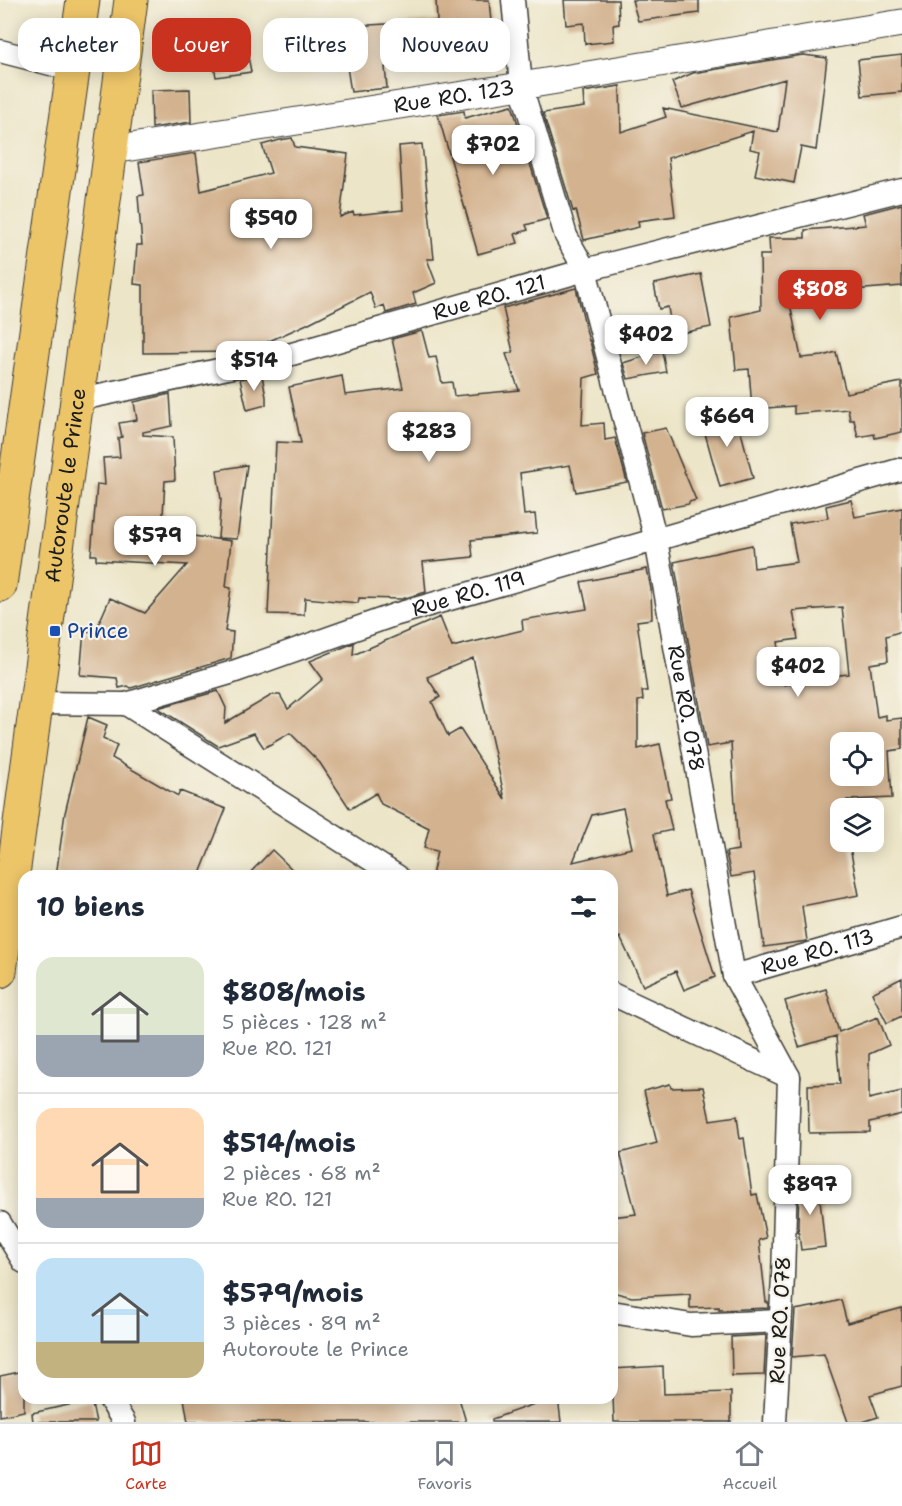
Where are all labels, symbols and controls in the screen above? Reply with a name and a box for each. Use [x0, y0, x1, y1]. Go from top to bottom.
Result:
chip: Acheter [18, 18, 140, 72]
chip: Louer [152, 18, 251, 72]
chip: Filtres [263, 18, 368, 72]
chip: Nouveau [380, 18, 510, 72]
street label: Rue RO. 123 [391, 73, 516, 120]
pin: $702 [457, 125, 529, 176]
text: $702 [466, 131, 520, 157]
pin: $590 [235, 199, 307, 250]
text: $590 [244, 205, 298, 231]
street label: Rue RO. 121 [430, 268, 549, 327]
pin: $808 [784, 270, 856, 321]
text: $808 [792, 276, 848, 302]
pin: $402 [610, 315, 682, 366]
text: $402 [619, 321, 673, 347]
pin: $514 [218, 341, 290, 392]
text: $514 [230, 347, 278, 373]
street label: Autoroute le Prince [39, 386, 93, 585]
pin: $669 [691, 397, 763, 448]
text: $669 [699, 403, 755, 429]
pin: $283 [393, 412, 465, 463]
text: $283 [402, 418, 456, 444]
pin: $579 [119, 516, 191, 567]
text: $579 [128, 522, 182, 548]
street label: Rue RO. 119 [409, 564, 528, 623]
place label: Prince [67, 617, 129, 645]
marker: Prince [48, 624, 62, 638]
street label: Rue RO. 078 [661, 643, 711, 774]
pin: $402 [762, 647, 834, 698]
text: $402 [771, 653, 825, 679]
map controls [830, 732, 884, 852]
button: locate [830, 732, 884, 786]
button: layers [830, 798, 884, 852]
text: 10 biens [36, 889, 145, 924]
icon: filters [567, 890, 600, 923]
street label: Rue RO. 113 [758, 922, 877, 981]
text: $808/mois [222, 974, 366, 1009]
icon: home [84, 981, 156, 1053]
text: 5 pièces · 128 m² [222, 1009, 387, 1035]
text: Rue RO. 121 [222, 1035, 332, 1061]
text: $514/mois [222, 1125, 356, 1160]
icon: home [84, 1132, 156, 1204]
text: 2 pièces · 68 m² [222, 1160, 381, 1186]
pin: $897 [774, 1165, 846, 1216]
text: $897 [782, 1171, 838, 1197]
text: Rue RO. 121 [222, 1186, 332, 1212]
street label: Rue RO. 078 [763, 1255, 797, 1385]
text: $579/mois [222, 1275, 364, 1310]
icon: home [84, 1282, 156, 1354]
text: 3 pièces · 89 m² [222, 1310, 381, 1336]
text: Autoroute le Prince [222, 1336, 409, 1362]
tab: Carte [125, 1437, 167, 1494]
tab: Favoris [418, 1437, 472, 1494]
tab: Accueil [723, 1437, 777, 1494]

